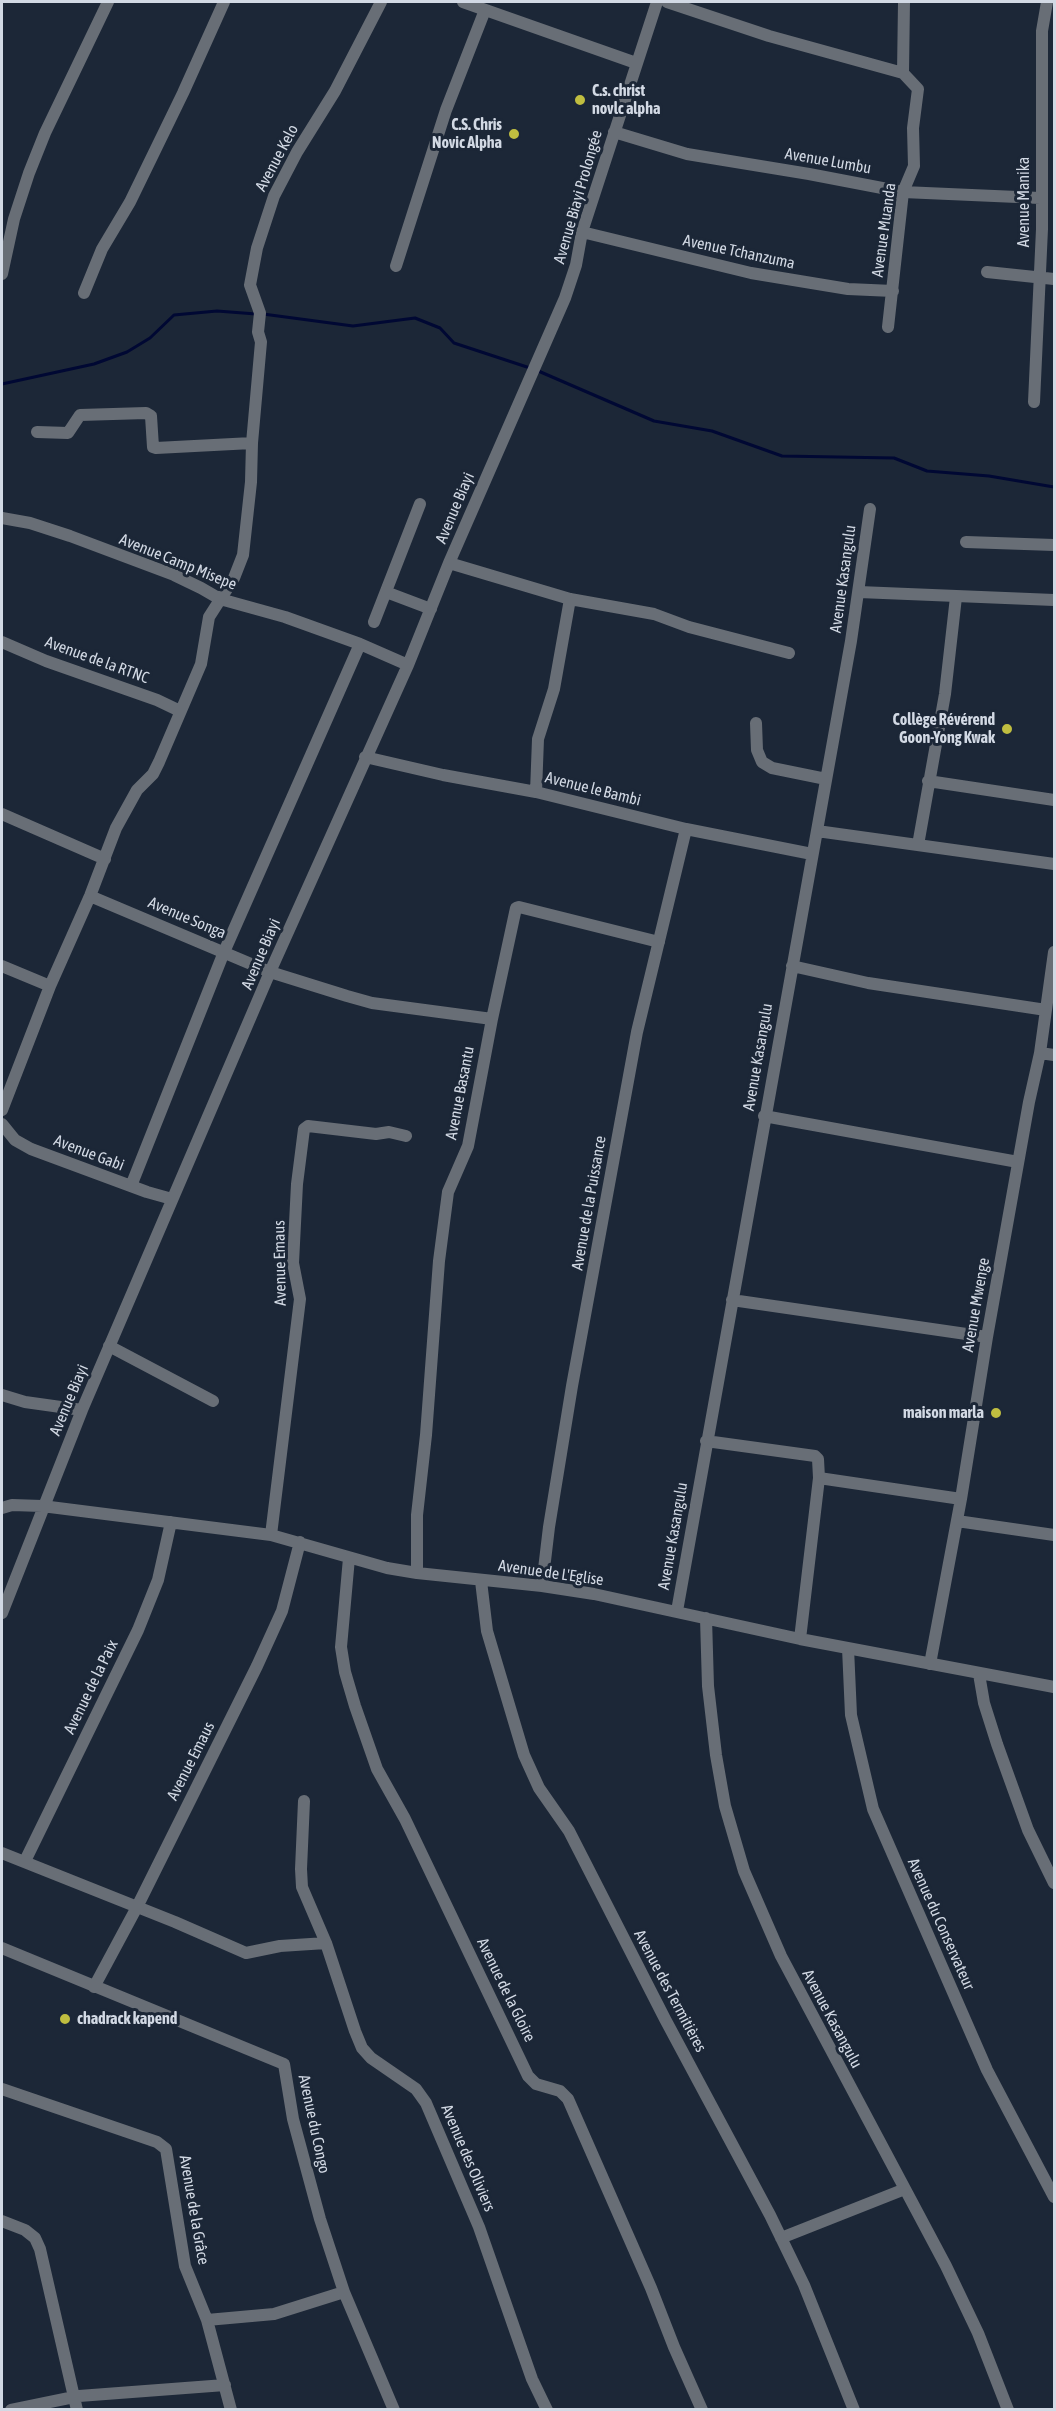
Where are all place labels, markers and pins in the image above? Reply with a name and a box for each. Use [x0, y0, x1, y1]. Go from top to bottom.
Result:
place label: C.s. christ novlc alpha [592, 81, 660, 119]
marker: C.s. christ novlc alpha [573, 93, 587, 107]
place label: C.S. Chris Novic Alpha [432, 115, 502, 153]
marker: C.S. Chris Novic Alpha [507, 127, 521, 141]
place label: Collège Révérend Goon-Yong Kwak [893, 710, 995, 748]
marker: Collège Révérend Goon-Yong Kwak [1000, 722, 1014, 736]
place label: maison marla [903, 1403, 984, 1423]
marker: maison marla [989, 1406, 1003, 1420]
place label: chadrack kapend [77, 2009, 177, 2029]
marker: chadrack kapend [58, 2012, 72, 2026]

